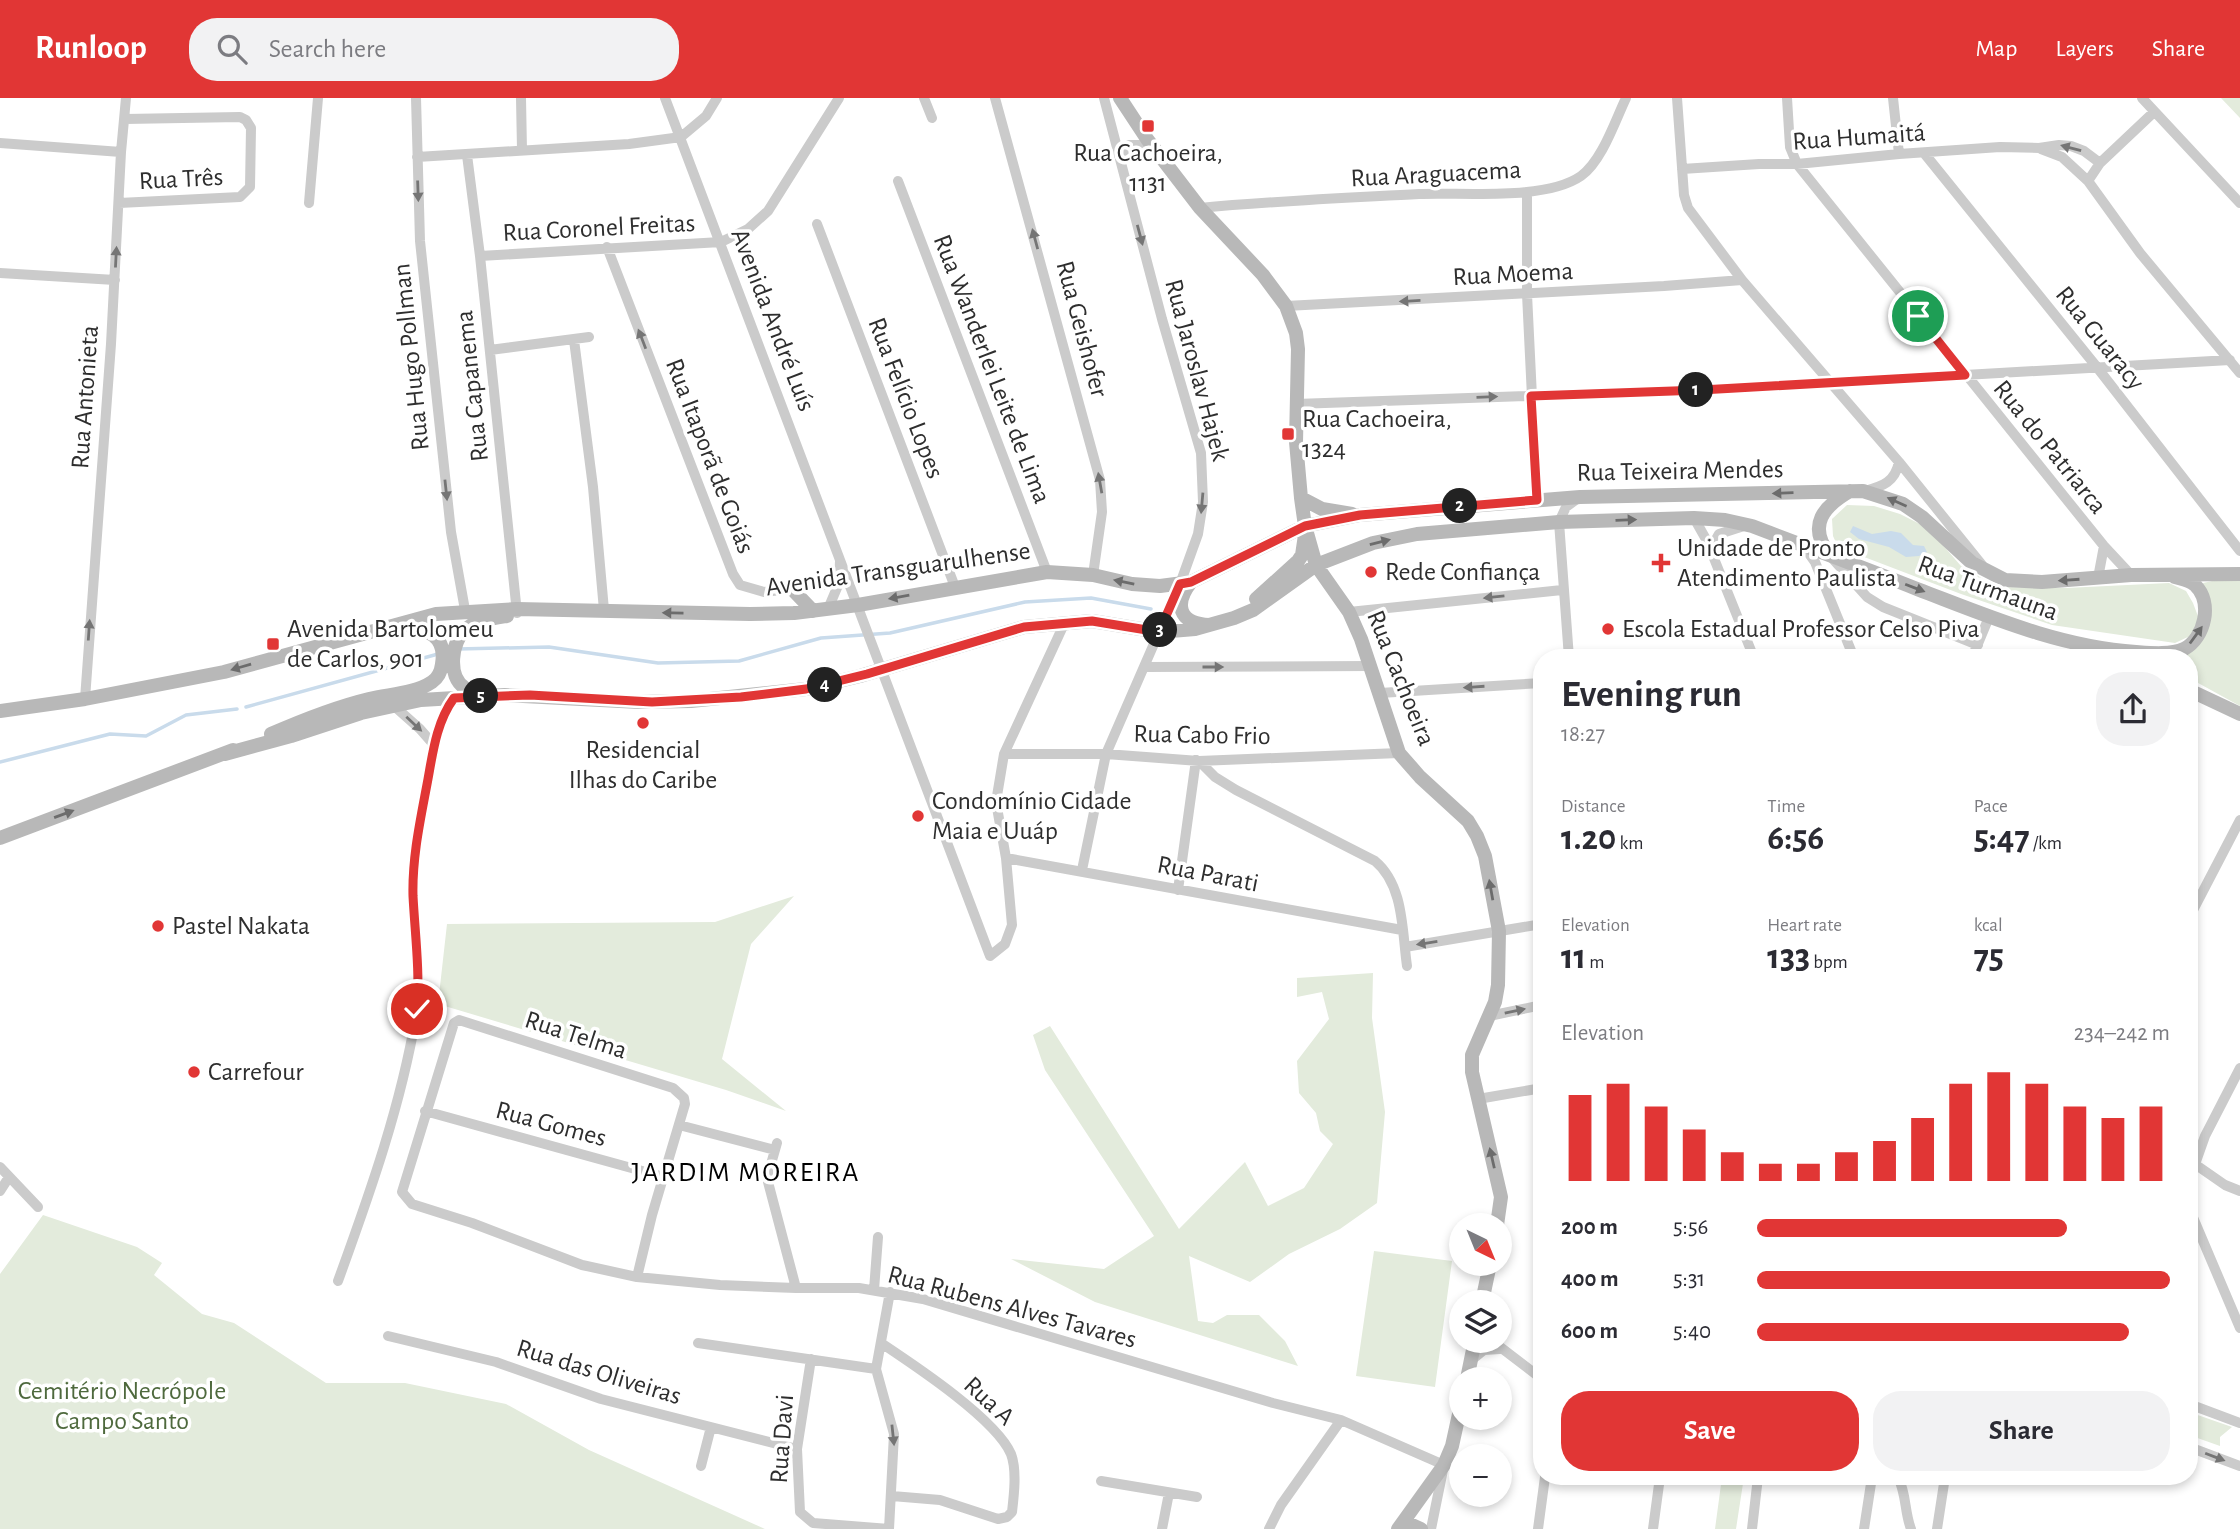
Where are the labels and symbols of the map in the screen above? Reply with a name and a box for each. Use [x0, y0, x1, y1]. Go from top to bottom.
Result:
marker: Rua Cachoeira, 1131 [1140, 118, 1156, 134]
street label: Rua Humaitá [1792, 119, 1926, 155]
place label: Rua Cachoeira, 1131 [1073, 140, 1223, 196]
one-way arrow [2060, 142, 2082, 153]
street label: Rua Araguacema [1350, 157, 1522, 191]
street label: Rua Três [138, 164, 224, 194]
one-way arrow [412, 180, 424, 202]
street label: Rua Coronel Freitas [502, 210, 696, 246]
one-way arrow [1135, 224, 1146, 246]
street label: Avenida André Luís [726, 225, 820, 415]
one-way arrow [1030, 229, 1040, 250]
street label: Rua Wanderlei Leite de Lima [929, 231, 1055, 507]
one-way arrow [111, 246, 122, 268]
street label: Rua Geishofer [1051, 258, 1113, 401]
street label: Rua Moema [1452, 258, 1574, 290]
street label: Rua Hugo Pollman [388, 262, 434, 452]
street label: Rua Jaroslav Hajek [1160, 276, 1234, 464]
street label: Rua Guaracy [2051, 281, 2149, 395]
pin [1888, 286, 1948, 346]
one-way arrow [1399, 295, 1421, 306]
street label: Rua Capanema [451, 309, 493, 463]
street label: Rua Felício Lopes [863, 314, 949, 482]
street label: Rua Antonieta [67, 324, 103, 470]
one-way arrow [637, 329, 648, 350]
street label: Rua Itaporã de Goiás [661, 355, 759, 557]
pin: 1 [1678, 372, 1714, 408]
street label: Rua do Patriarca [1988, 375, 2112, 519]
one-way arrow [1476, 392, 1498, 403]
place label: Rua Cachoeira, 1324 [1302, 406, 1452, 462]
marker: Rua Cachoeira, 1324 [1280, 426, 1296, 442]
street label: Rua Teixeira Mendes [1576, 456, 1784, 486]
one-way arrow [1094, 472, 1105, 494]
one-way arrow [441, 479, 452, 501]
one-way arrow [1772, 487, 1794, 498]
pin: 2 [1442, 488, 1478, 524]
one-way arrow [1196, 492, 1207, 514]
one-way arrow [1887, 496, 1907, 508]
one-way arrow [1616, 515, 1638, 526]
place label: Unidade de Pronto Atendimento Paulista [1677, 535, 1897, 591]
one-way arrow [1369, 536, 1391, 547]
street label: Avenida Transguarulhense [764, 538, 1032, 600]
street label: Rua Turmauna [1915, 551, 2061, 625]
marker: Unidade de Pronto Atendimento Paulista [1651, 553, 1671, 573]
place label: Rede Confiança [1385, 559, 1540, 585]
marker: Rede Confiança [1363, 564, 1379, 580]
one-way arrow [2058, 574, 2080, 585]
one-way arrow [1113, 576, 1135, 587]
one-way arrow [1905, 582, 1926, 593]
one-way arrow [888, 592, 910, 603]
one-way arrow [1483, 592, 1505, 603]
one-way arrow [662, 607, 684, 619]
street label: Rua Cachoeira [1362, 607, 1440, 749]
pin: 3 [1142, 612, 1178, 648]
place label: Avenida Bartolomeu de Carlos, 901 [287, 616, 493, 672]
place label: Escola Estadual Professor Celso Piva [1622, 616, 1980, 642]
one-way arrow [84, 619, 95, 641]
marker: Escola Estadual Professor Celso Piva [1600, 621, 1616, 637]
one-way arrow [2189, 626, 2203, 645]
marker: Avenida Bartolomeu de Carlos, 901 [265, 636, 281, 652]
one-way arrow [1202, 661, 1224, 673]
one-way arrow [230, 662, 252, 673]
pin: 4 [808, 668, 842, 702]
pin: 5 [463, 678, 498, 714]
one-way arrow [1462, 682, 1484, 693]
marker: Residencial Ilhas do Caribe [635, 715, 651, 731]
one-way arrow [406, 716, 423, 732]
street label: Rua Cabo Frio [1133, 721, 1271, 749]
place label: Residencial Ilhas do Caribe [569, 737, 717, 793]
place label: Condomínio Cidade Maia e Uuáp [932, 788, 1131, 844]
one-way arrow [53, 808, 74, 819]
marker: Condomínio Cidade Maia e Uuáp [910, 808, 926, 824]
street label: Rua Parati [1155, 851, 1261, 897]
one-way arrow [1485, 879, 1496, 901]
place label: Pastel Nakata [172, 913, 310, 939]
marker: Pastel Nakata [150, 918, 166, 934]
one-way arrow [1416, 938, 1438, 949]
pin [387, 979, 447, 1039]
one-way arrow [1504, 1005, 1526, 1016]
street label: Rua Telma [522, 1006, 630, 1064]
place label: Carrefour [208, 1059, 304, 1085]
marker: Carrefour [186, 1064, 202, 1080]
street label: Rua Gomes [493, 1097, 609, 1151]
one-way arrow [1486, 1147, 1497, 1169]
district label: JARDIM MOREIRA [632, 1159, 860, 1187]
north arrow [1449, 1213, 1512, 1276]
street label: Rua Rubens Alves Tavares [885, 1261, 1139, 1353]
street label: Rua das Oliveiras [514, 1335, 684, 1409]
street label: Rua A [959, 1372, 1019, 1430]
park label: Cemitério Necrópole Campo Santo [18, 1378, 226, 1434]
street label: Rua Davi [766, 1394, 798, 1484]
one-way arrow [888, 1424, 899, 1446]
one-way arrow [2204, 1451, 2225, 1462]

